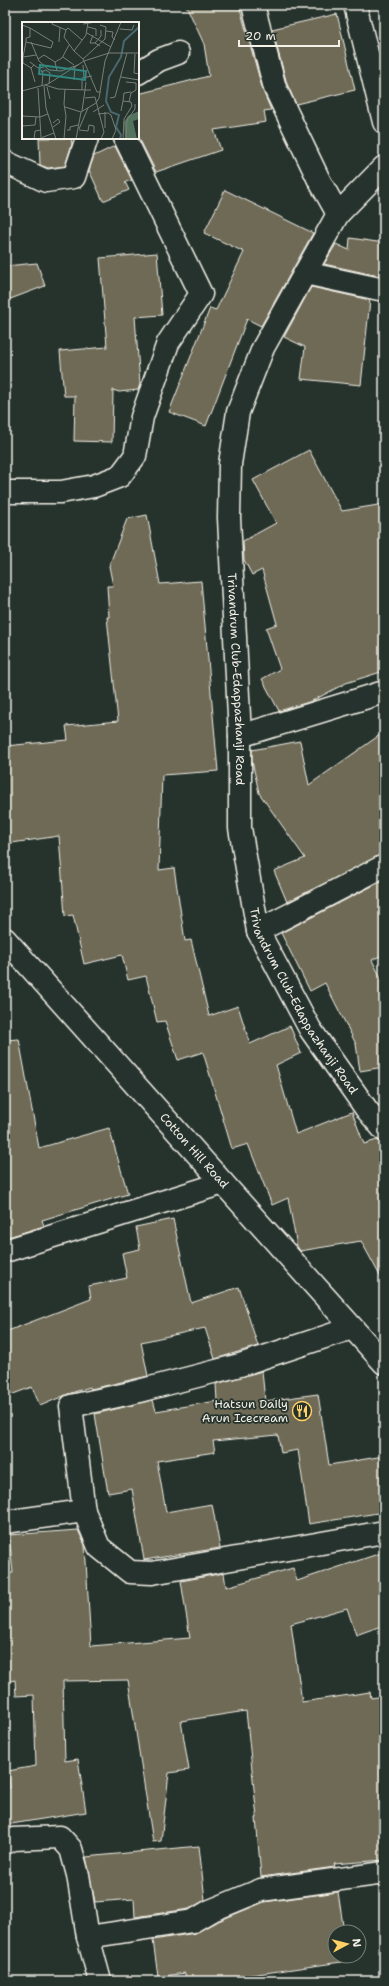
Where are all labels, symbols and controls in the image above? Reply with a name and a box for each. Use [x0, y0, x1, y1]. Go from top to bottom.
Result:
inset map [22, 22, 139, 139]
scale bar [239, 22, 339, 48]
text: 20 m [245, 28, 276, 44]
street label: Trivandrum Club-Edappazhanji Road [224, 573, 248, 786]
street label: Trivandrum Club-Edappazhanji Road [246, 906, 362, 1098]
street label: Cotton Hill Road [156, 1110, 233, 1192]
place label: Hatsun Daily Arun Icecream [202, 1396, 288, 1426]
restaurant icon: Hatsun Daily Arun Icecream [291, 1400, 313, 1422]
north arrow [327, 1924, 367, 1964]
text: N [348, 1938, 364, 1948]

